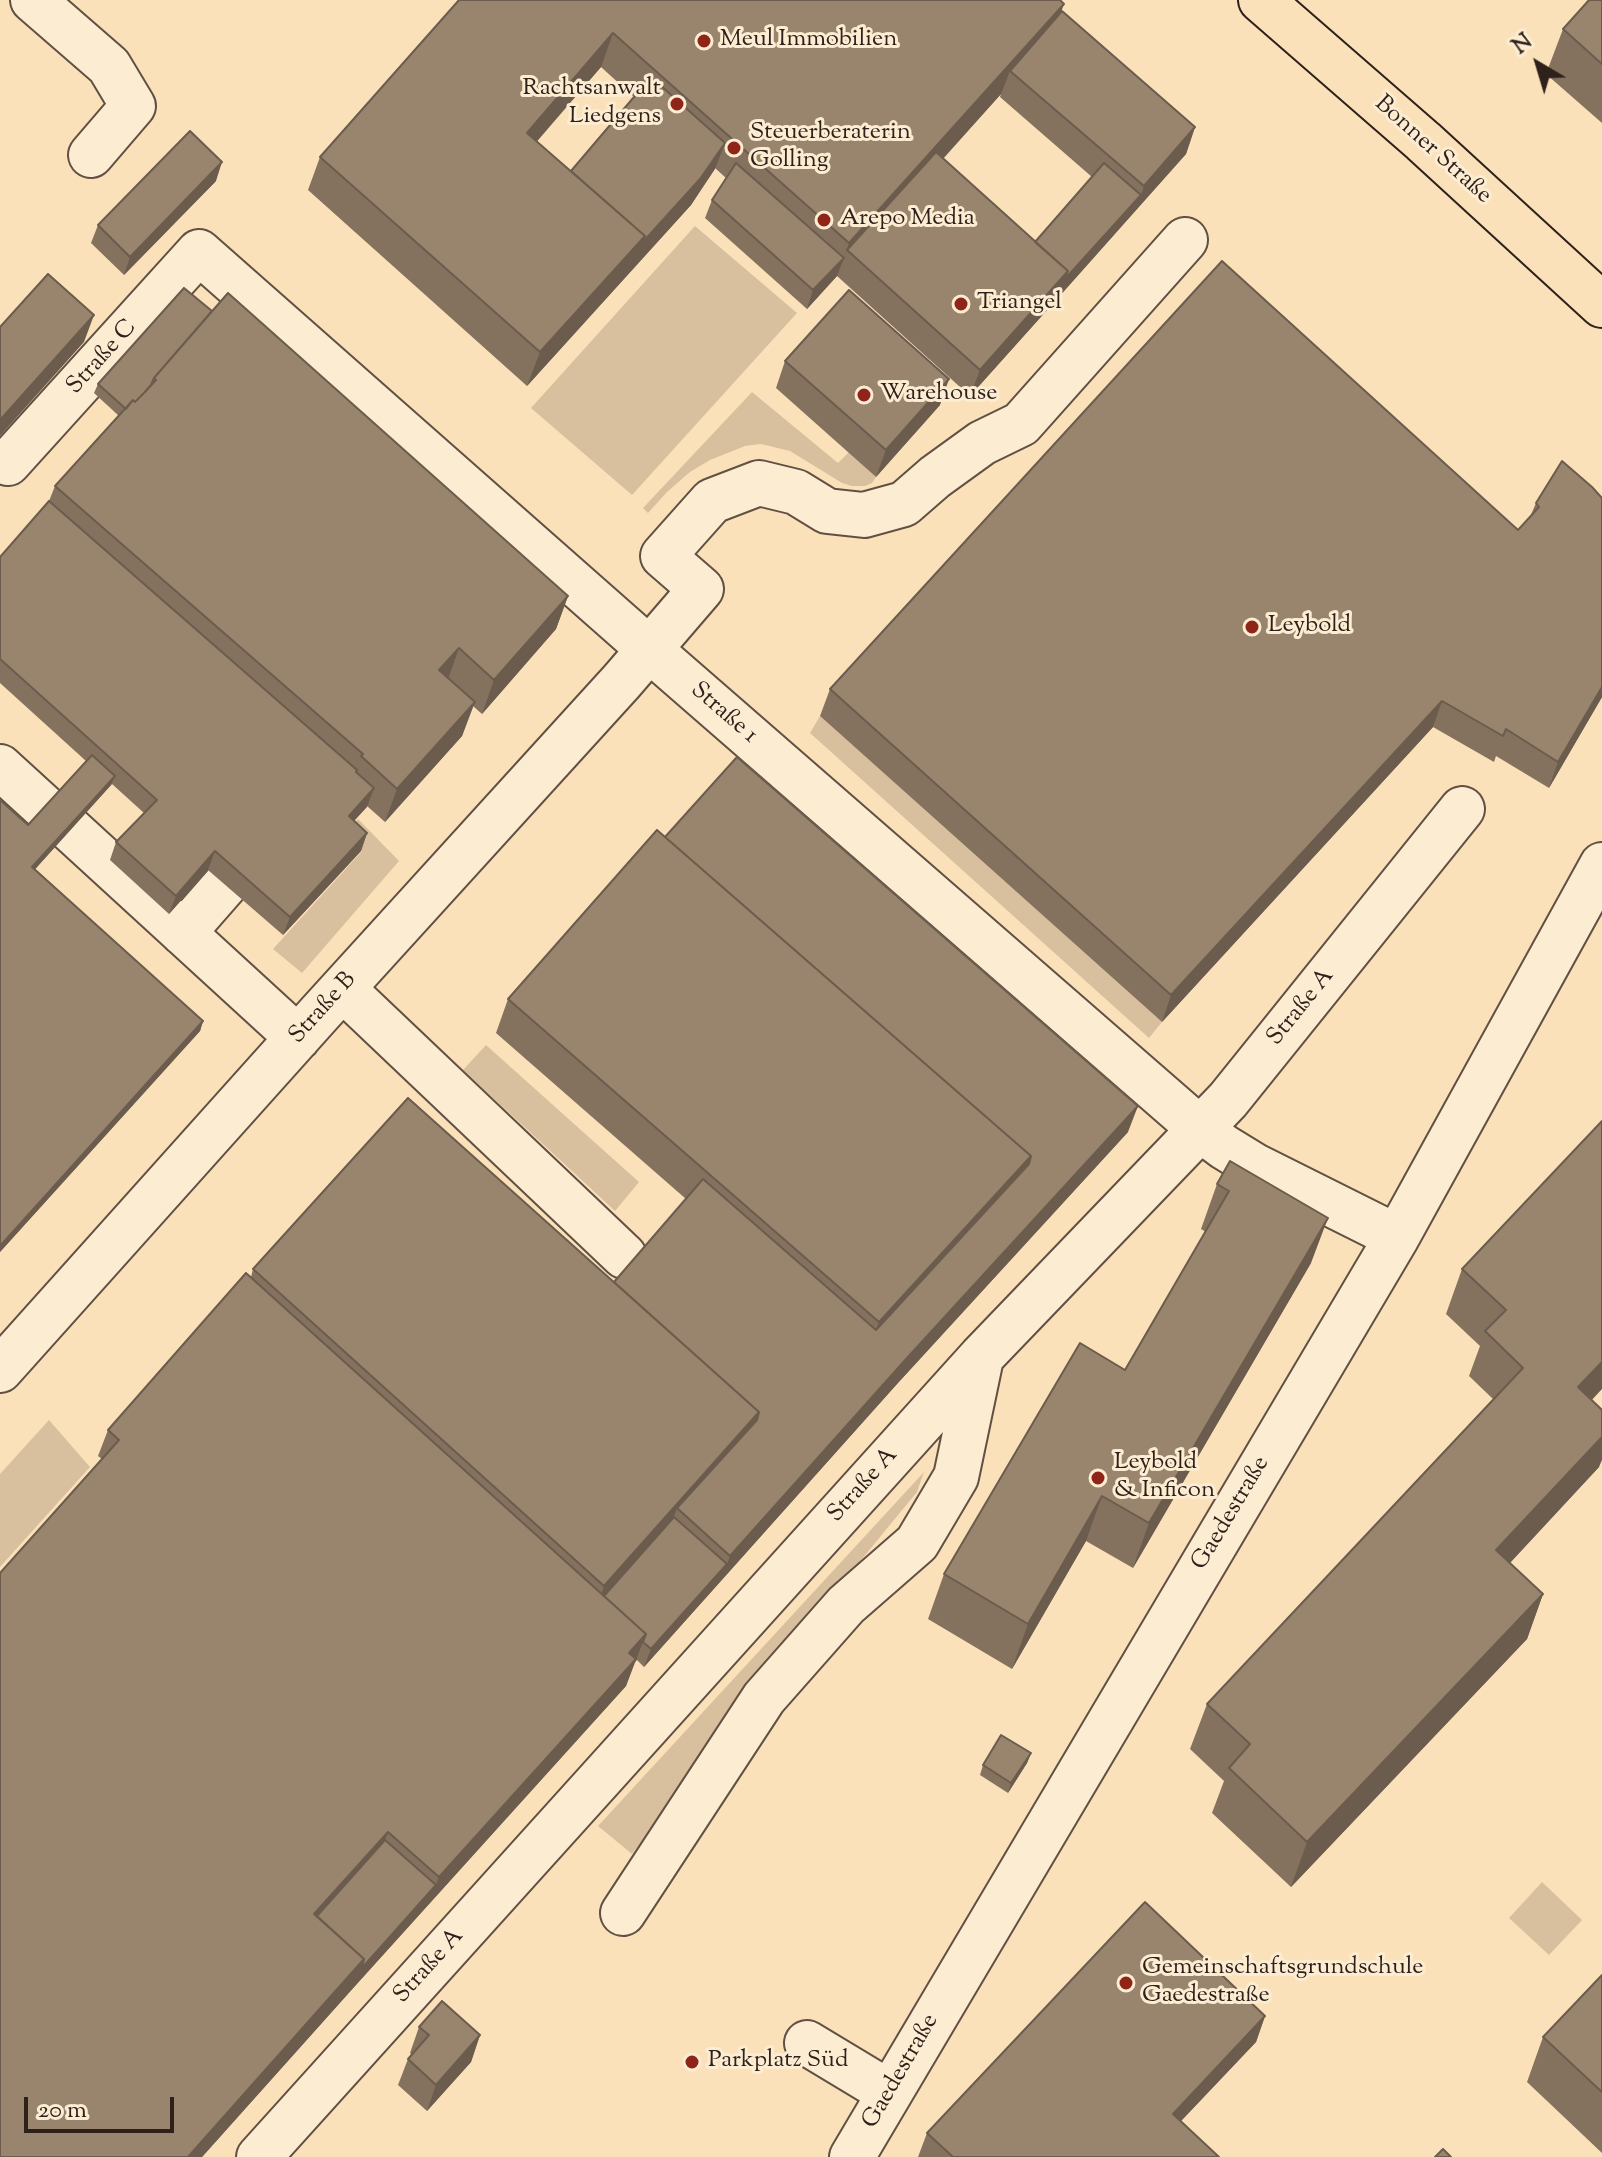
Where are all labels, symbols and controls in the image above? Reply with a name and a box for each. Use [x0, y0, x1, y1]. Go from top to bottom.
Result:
north arrow [1498, 24, 1578, 104]
place label: Meul Immobilien [720, 27, 897, 55]
text: N [1506, 27, 1540, 63]
marker: Meul Immobilien [695, 32, 713, 50]
place label: Rachtsanwalt Liedgens [523, 76, 661, 132]
street label: Bonner Straße [1367, 91, 1497, 211]
marker: Rachtsanwalt Liedgens [668, 95, 686, 113]
place label: Steuerberaterin Golling [750, 120, 911, 176]
marker: Steuerberaterin Golling [725, 139, 743, 157]
place label: Arepo Media [840, 206, 975, 234]
marker: Arepo Media [815, 211, 833, 229]
place label: Triangel [977, 290, 1062, 318]
marker: Triangel [952, 295, 970, 313]
street label: Straße C [62, 315, 144, 401]
place label: Warehouse [880, 381, 997, 409]
marker: Warehouse [855, 386, 873, 404]
place label: Leybold [1268, 613, 1351, 641]
marker: Leybold [1243, 618, 1261, 636]
street label: Straße 1 [683, 677, 763, 751]
street label: Straße A [1262, 964, 1342, 1052]
street label: Straße B [284, 967, 364, 1051]
street label: Straße A [823, 1443, 905, 1529]
place label: Leybold & Inficon [1114, 1450, 1215, 1506]
street label: Gaedestraße [1187, 1452, 1277, 1576]
marker: Leybold & Inficon [1089, 1469, 1107, 1487]
street label: Straße A [389, 1924, 471, 2010]
place label: Gemeinschaftsgrundschule Gaedestraße [1142, 1955, 1423, 2011]
marker: Gemeinschaftsgrundschule Gaedestraße [1117, 1974, 1135, 1992]
street label: Gaedestraße [858, 2010, 946, 2134]
place label: Parkplatz Süd [708, 2048, 848, 2076]
marker: Parkplatz Süd [683, 2053, 701, 2071]
scale bar [28, 2081, 178, 2131]
text: 20 m [38, 2094, 87, 2128]

